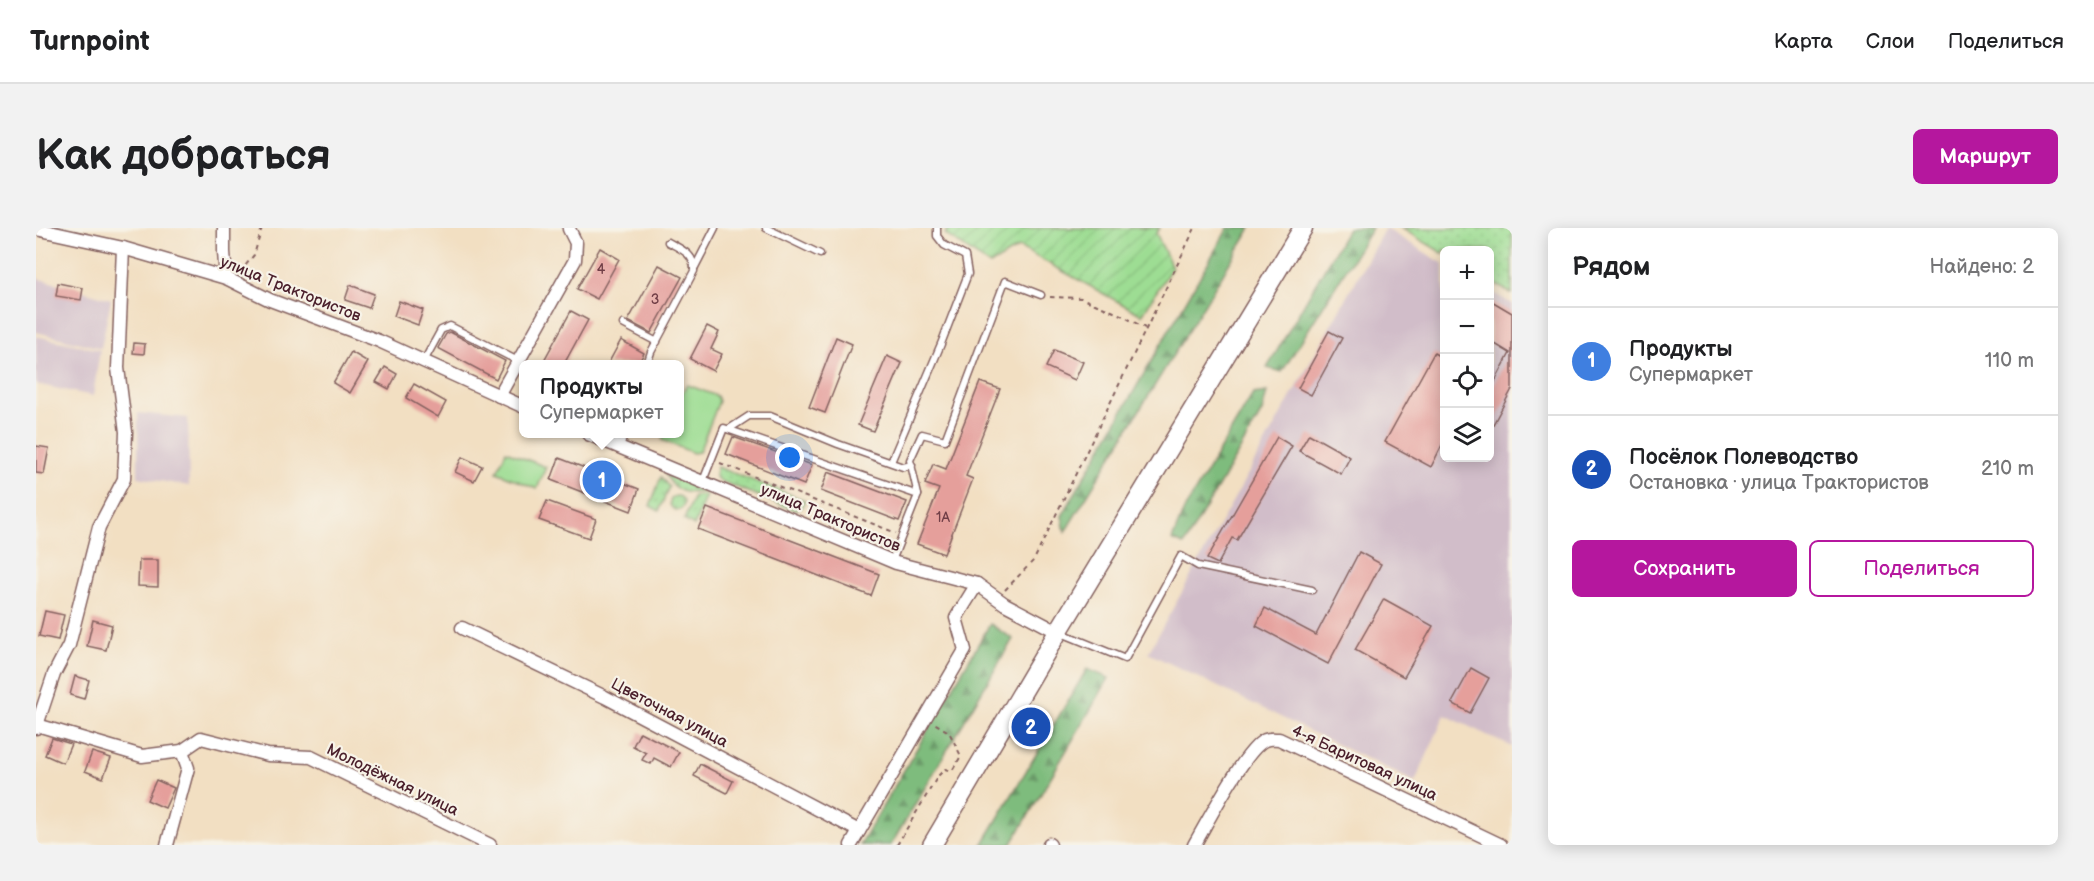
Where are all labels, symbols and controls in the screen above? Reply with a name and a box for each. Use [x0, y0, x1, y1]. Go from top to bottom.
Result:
text: Turnpoint [30, 25, 150, 58]
text: Карта [1774, 29, 1833, 54]
text: Слои [1866, 29, 1915, 54]
text: Поделиться [1948, 29, 2064, 54]
button: Маршрут [1913, 129, 2058, 184]
text: Как добраться [36, 131, 331, 182]
map controls [1440, 246, 1494, 462]
button: + [1440, 246, 1494, 300]
street label: улица Трактористов [217, 252, 364, 327]
text: Рядом [1572, 252, 1650, 283]
text: Найдено: 2 [1930, 255, 2034, 279]
house number: 4 [597, 261, 606, 278]
house number: 3 [651, 291, 659, 308]
button: − [1440, 300, 1494, 354]
text: Продукты [1629, 336, 1733, 363]
text: 1 [1587, 349, 1596, 373]
text: 110 m [1985, 349, 2034, 373]
button: locate [1440, 354, 1494, 408]
popup [519, 360, 684, 438]
text: Супермаркет [1629, 363, 1753, 387]
text: Продукты [539, 374, 643, 401]
text: Супермаркет [539, 401, 664, 425]
button: layers [1440, 408, 1494, 462]
your location [775, 443, 804, 472]
text: Посёлок Полеводство [1629, 444, 1858, 471]
text: 2 [1586, 457, 1597, 481]
text: 210 m [1981, 457, 2034, 481]
pin: 1 [582, 458, 622, 502]
text: Остановка · улица Трактористов [1629, 471, 1929, 495]
street label: улица Трактористов [758, 480, 904, 557]
house number: 1А [936, 509, 950, 526]
button: Сохранить [1572, 540, 1797, 597]
button: Поделиться [1809, 540, 2034, 597]
street label: Цветочная улица [608, 675, 731, 752]
pin: 2 [1012, 704, 1050, 750]
street label: 4-я Баритовая улица [1289, 721, 1441, 806]
street label: Молодёжная улица [323, 740, 462, 821]

